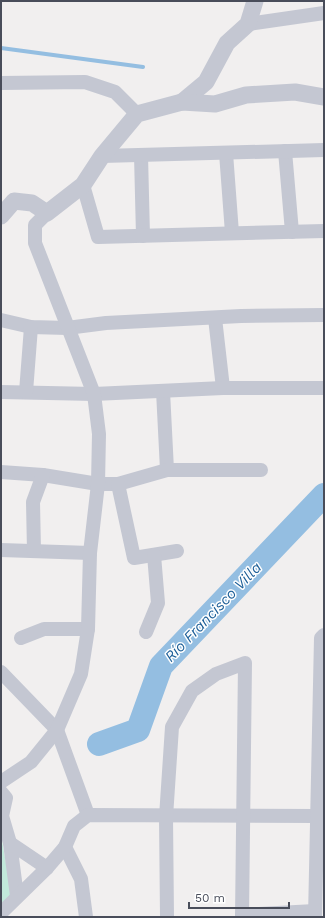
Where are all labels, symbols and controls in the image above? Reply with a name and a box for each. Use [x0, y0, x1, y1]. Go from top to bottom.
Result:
water label: Río Francisco Villa [161, 558, 265, 666]
scale bar [189, 884, 289, 910]
text: 50 m [195, 891, 225, 905]

